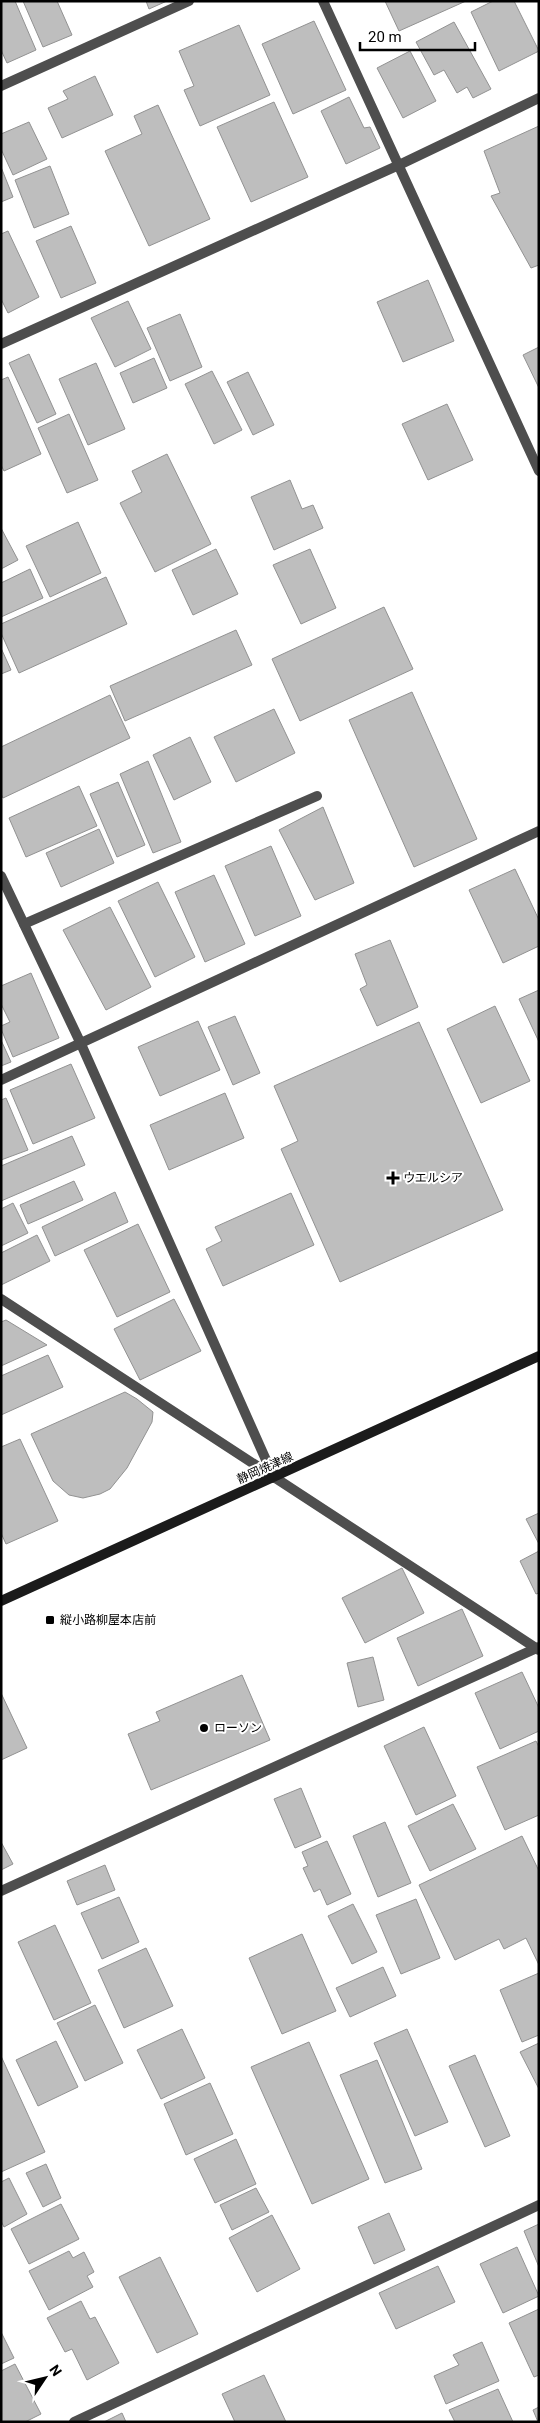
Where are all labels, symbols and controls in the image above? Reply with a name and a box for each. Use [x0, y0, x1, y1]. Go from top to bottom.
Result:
scale bar [360, 20, 475, 52]
text: 20 m [368, 28, 402, 46]
place label: ウエルシア [403, 1171, 463, 1185]
marker: ウエルシア [387, 1172, 399, 1184]
street label: 静岡焼津線 [235, 1449, 295, 1487]
place label: 縦小路柳屋本店前 [60, 1613, 156, 1627]
marker: 縦小路柳屋本店前 [44, 1614, 56, 1626]
place label: ローソン [214, 1721, 262, 1735]
marker: ローソン [198, 1722, 210, 1734]
north arrow [20, 2353, 70, 2403]
text: N [46, 2362, 65, 2379]

